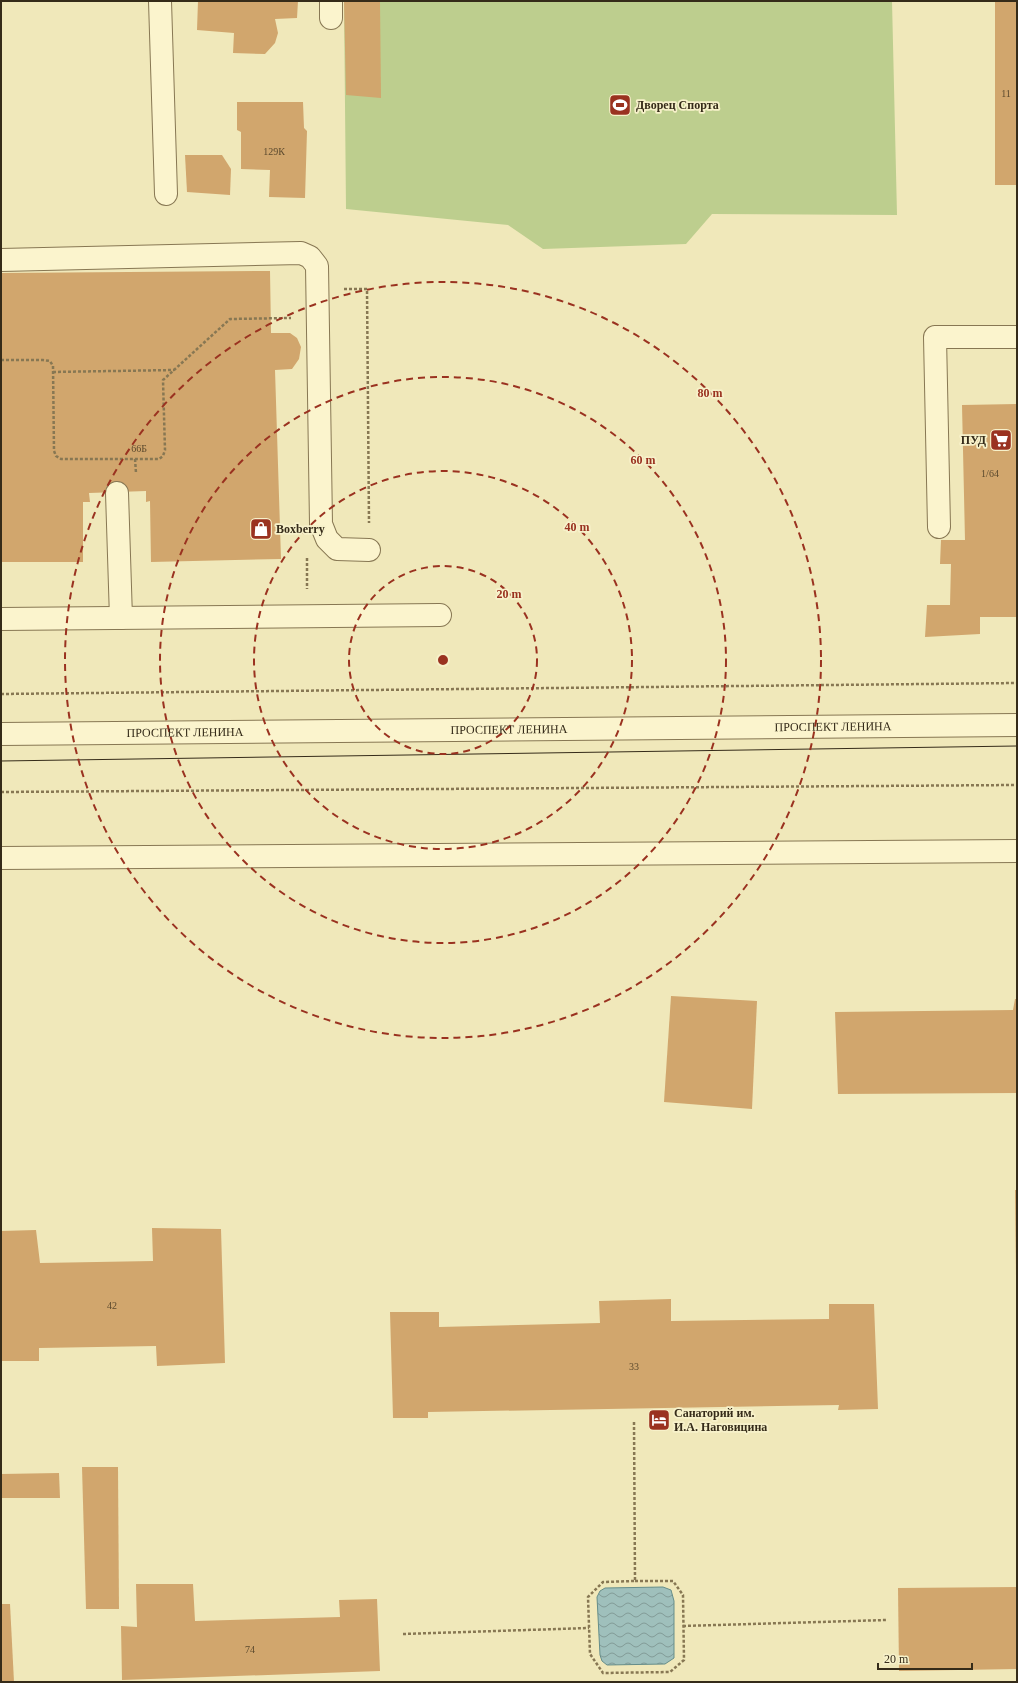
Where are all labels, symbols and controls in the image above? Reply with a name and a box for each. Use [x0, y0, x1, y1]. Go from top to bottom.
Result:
house number: 11 [1001, 88, 1011, 99]
sports icon: Дворец Спорта [607, 92, 633, 118]
place label: Дворец Спорта [636, 98, 719, 112]
house number: 129К [263, 146, 285, 157]
text: 80 m [698, 386, 723, 400]
supermarket icon: ПУД [988, 427, 1014, 453]
place label: ПУД [961, 433, 987, 447]
house number: 66Б [131, 443, 147, 454]
text: 60 m [631, 453, 656, 467]
house number: 1/64 [981, 468, 999, 479]
shop icon: Boxberry [248, 516, 274, 542]
text: 40 m [565, 520, 590, 534]
place label: Boxberry [276, 522, 325, 536]
text: 20 m [497, 587, 522, 601]
centre of rings [436, 653, 450, 667]
street label: ПРОСПЕКТ ЛЕНИНА [774, 719, 892, 734]
street label: ПРОСПЕКТ ЛЕНИНА [450, 722, 568, 737]
street label: ПРОСПЕКТ ЛЕНИНА [126, 725, 244, 740]
house number: 42 [107, 1300, 117, 1311]
house number: 33 [629, 1361, 639, 1372]
place label: Санаторий им. И.А. Наговицина [674, 1406, 767, 1434]
hotel icon: Санаторий им. И.А. Наговицина [646, 1407, 672, 1433]
house number: 74 [245, 1644, 255, 1655]
scale bar [878, 1645, 972, 1671]
text: 20 m [884, 1652, 909, 1666]

